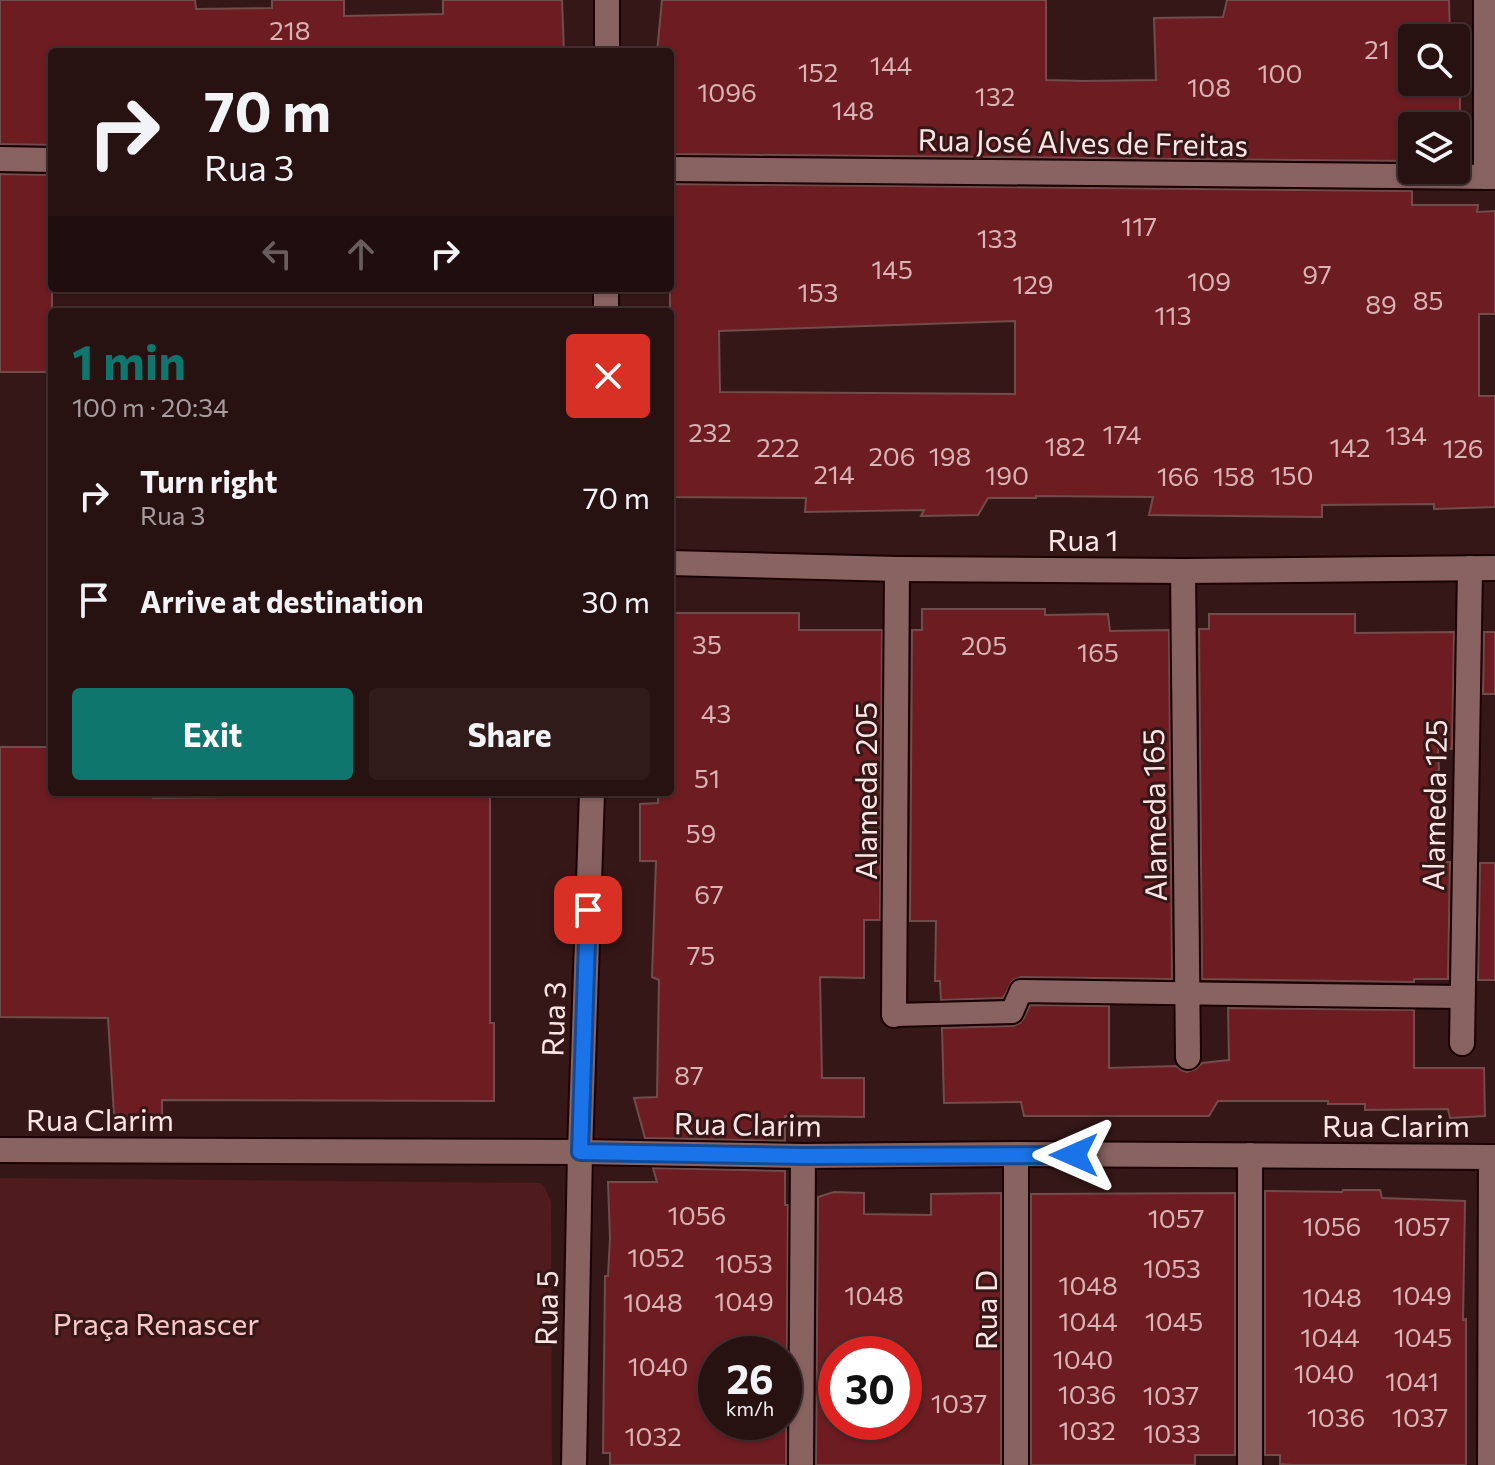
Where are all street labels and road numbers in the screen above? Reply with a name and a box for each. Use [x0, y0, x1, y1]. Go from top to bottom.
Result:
street label: Rua José Alves de Freitas [917, 120, 1249, 162]
street label: Rua 1 [1048, 520, 1118, 557]
street label: Alameda 205 [846, 702, 883, 880]
street label: Alameda 125 [1413, 719, 1453, 891]
street label: Alameda 165 [1133, 728, 1173, 902]
street label: Rua 3 [532, 981, 572, 1057]
street label: Rua Clarim [26, 1100, 174, 1137]
street label: Rua Clarim [674, 1103, 822, 1143]
street label: Rua Clarim [1322, 1106, 1470, 1143]
street label: Rua 5 [526, 1270, 564, 1346]
street label: Rua D [966, 1270, 1003, 1350]

